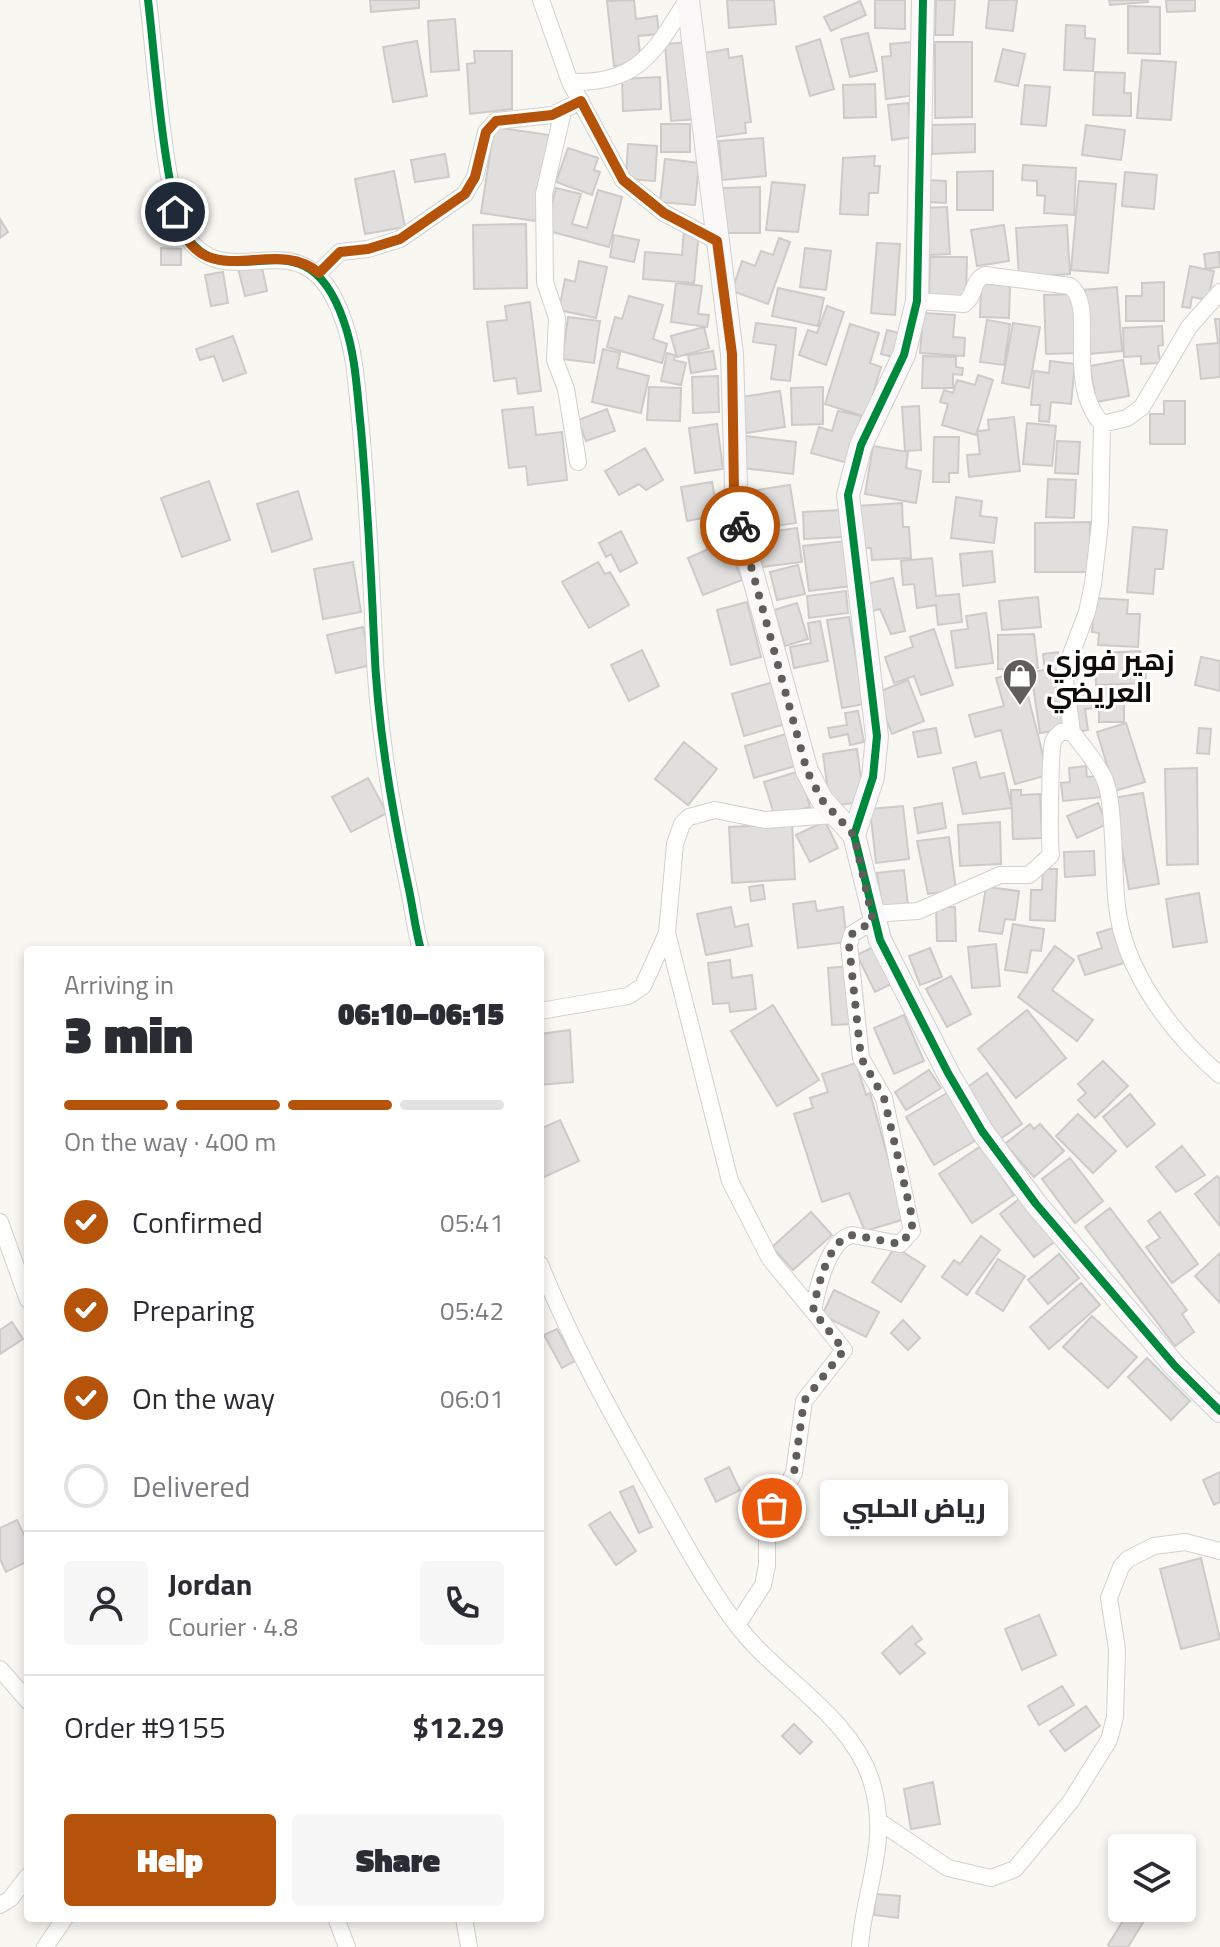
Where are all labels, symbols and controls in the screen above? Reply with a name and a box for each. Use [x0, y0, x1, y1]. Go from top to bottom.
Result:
pin [141, 178, 209, 246]
icon: home [153, 190, 197, 234]
courier [700, 486, 780, 566]
icon: bike [718, 504, 762, 548]
place label: زهير فوزي العريضي [1046, 638, 1175, 714]
shop icon: زهير فوزي العريضي [1001, 657, 1039, 707]
text: Arriving in [64, 965, 174, 1004]
text: 06:10–06:15 [338, 991, 504, 1037]
text: 3 min [64, 994, 193, 1073]
text: On the way · 400 m [64, 1122, 276, 1161]
text: Confirmed [132, 1199, 263, 1245]
icon: check [64, 1200, 108, 1244]
text: 05:41 [440, 1203, 504, 1242]
text: Preparing [132, 1287, 254, 1333]
icon: check [64, 1288, 108, 1332]
text: 05:42 [440, 1291, 504, 1330]
text: On the way [132, 1375, 275, 1421]
icon: check [64, 1376, 108, 1420]
text: 06:01 [440, 1379, 504, 1418]
text: Delivered [132, 1463, 250, 1509]
pin [738, 1474, 806, 1542]
callout: رياض الحلبي [820, 1480, 1008, 1536]
icon: bag [750, 1486, 794, 1530]
text: رياض الحلبي [842, 1488, 986, 1527]
button: person [64, 1561, 148, 1645]
text: Jordan [168, 1561, 252, 1607]
button: phone [420, 1561, 504, 1645]
text: Courier · 4.8 [168, 1607, 298, 1646]
text: Order #9155 [64, 1704, 226, 1750]
text: $12.29 [412, 1704, 504, 1750]
button: Help [64, 1814, 276, 1906]
button: Share [292, 1814, 504, 1906]
map controls [1108, 1834, 1196, 1922]
button: layers [1108, 1834, 1196, 1922]

